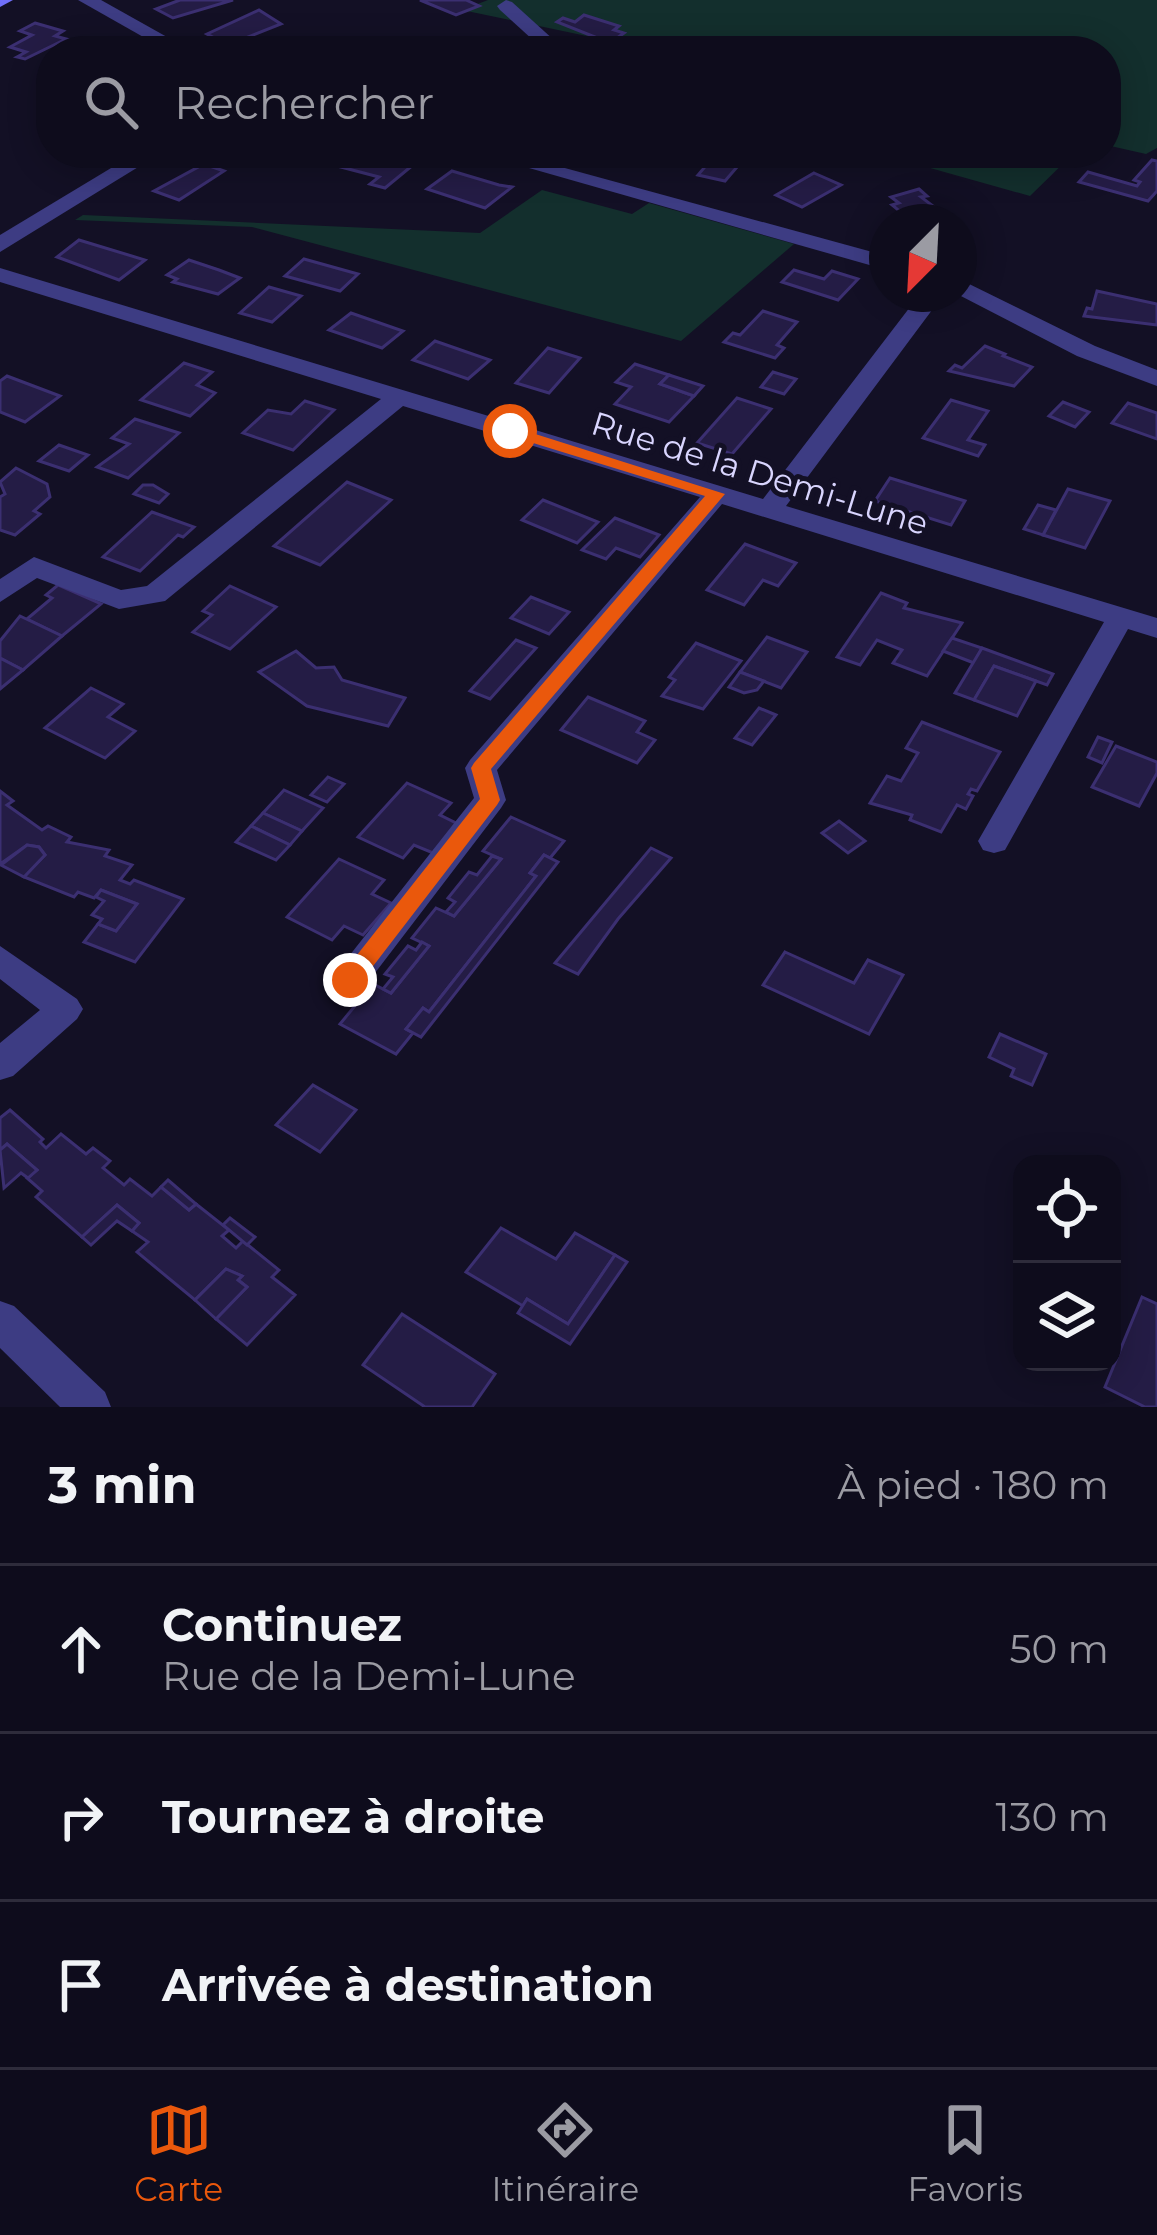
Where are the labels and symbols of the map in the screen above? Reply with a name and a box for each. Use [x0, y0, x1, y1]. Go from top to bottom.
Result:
north arrow [869, 204, 977, 312]
street label: Rue de la Demi-Lune [587, 403, 933, 543]
route start [483, 404, 537, 458]
route end [323, 953, 377, 1007]

